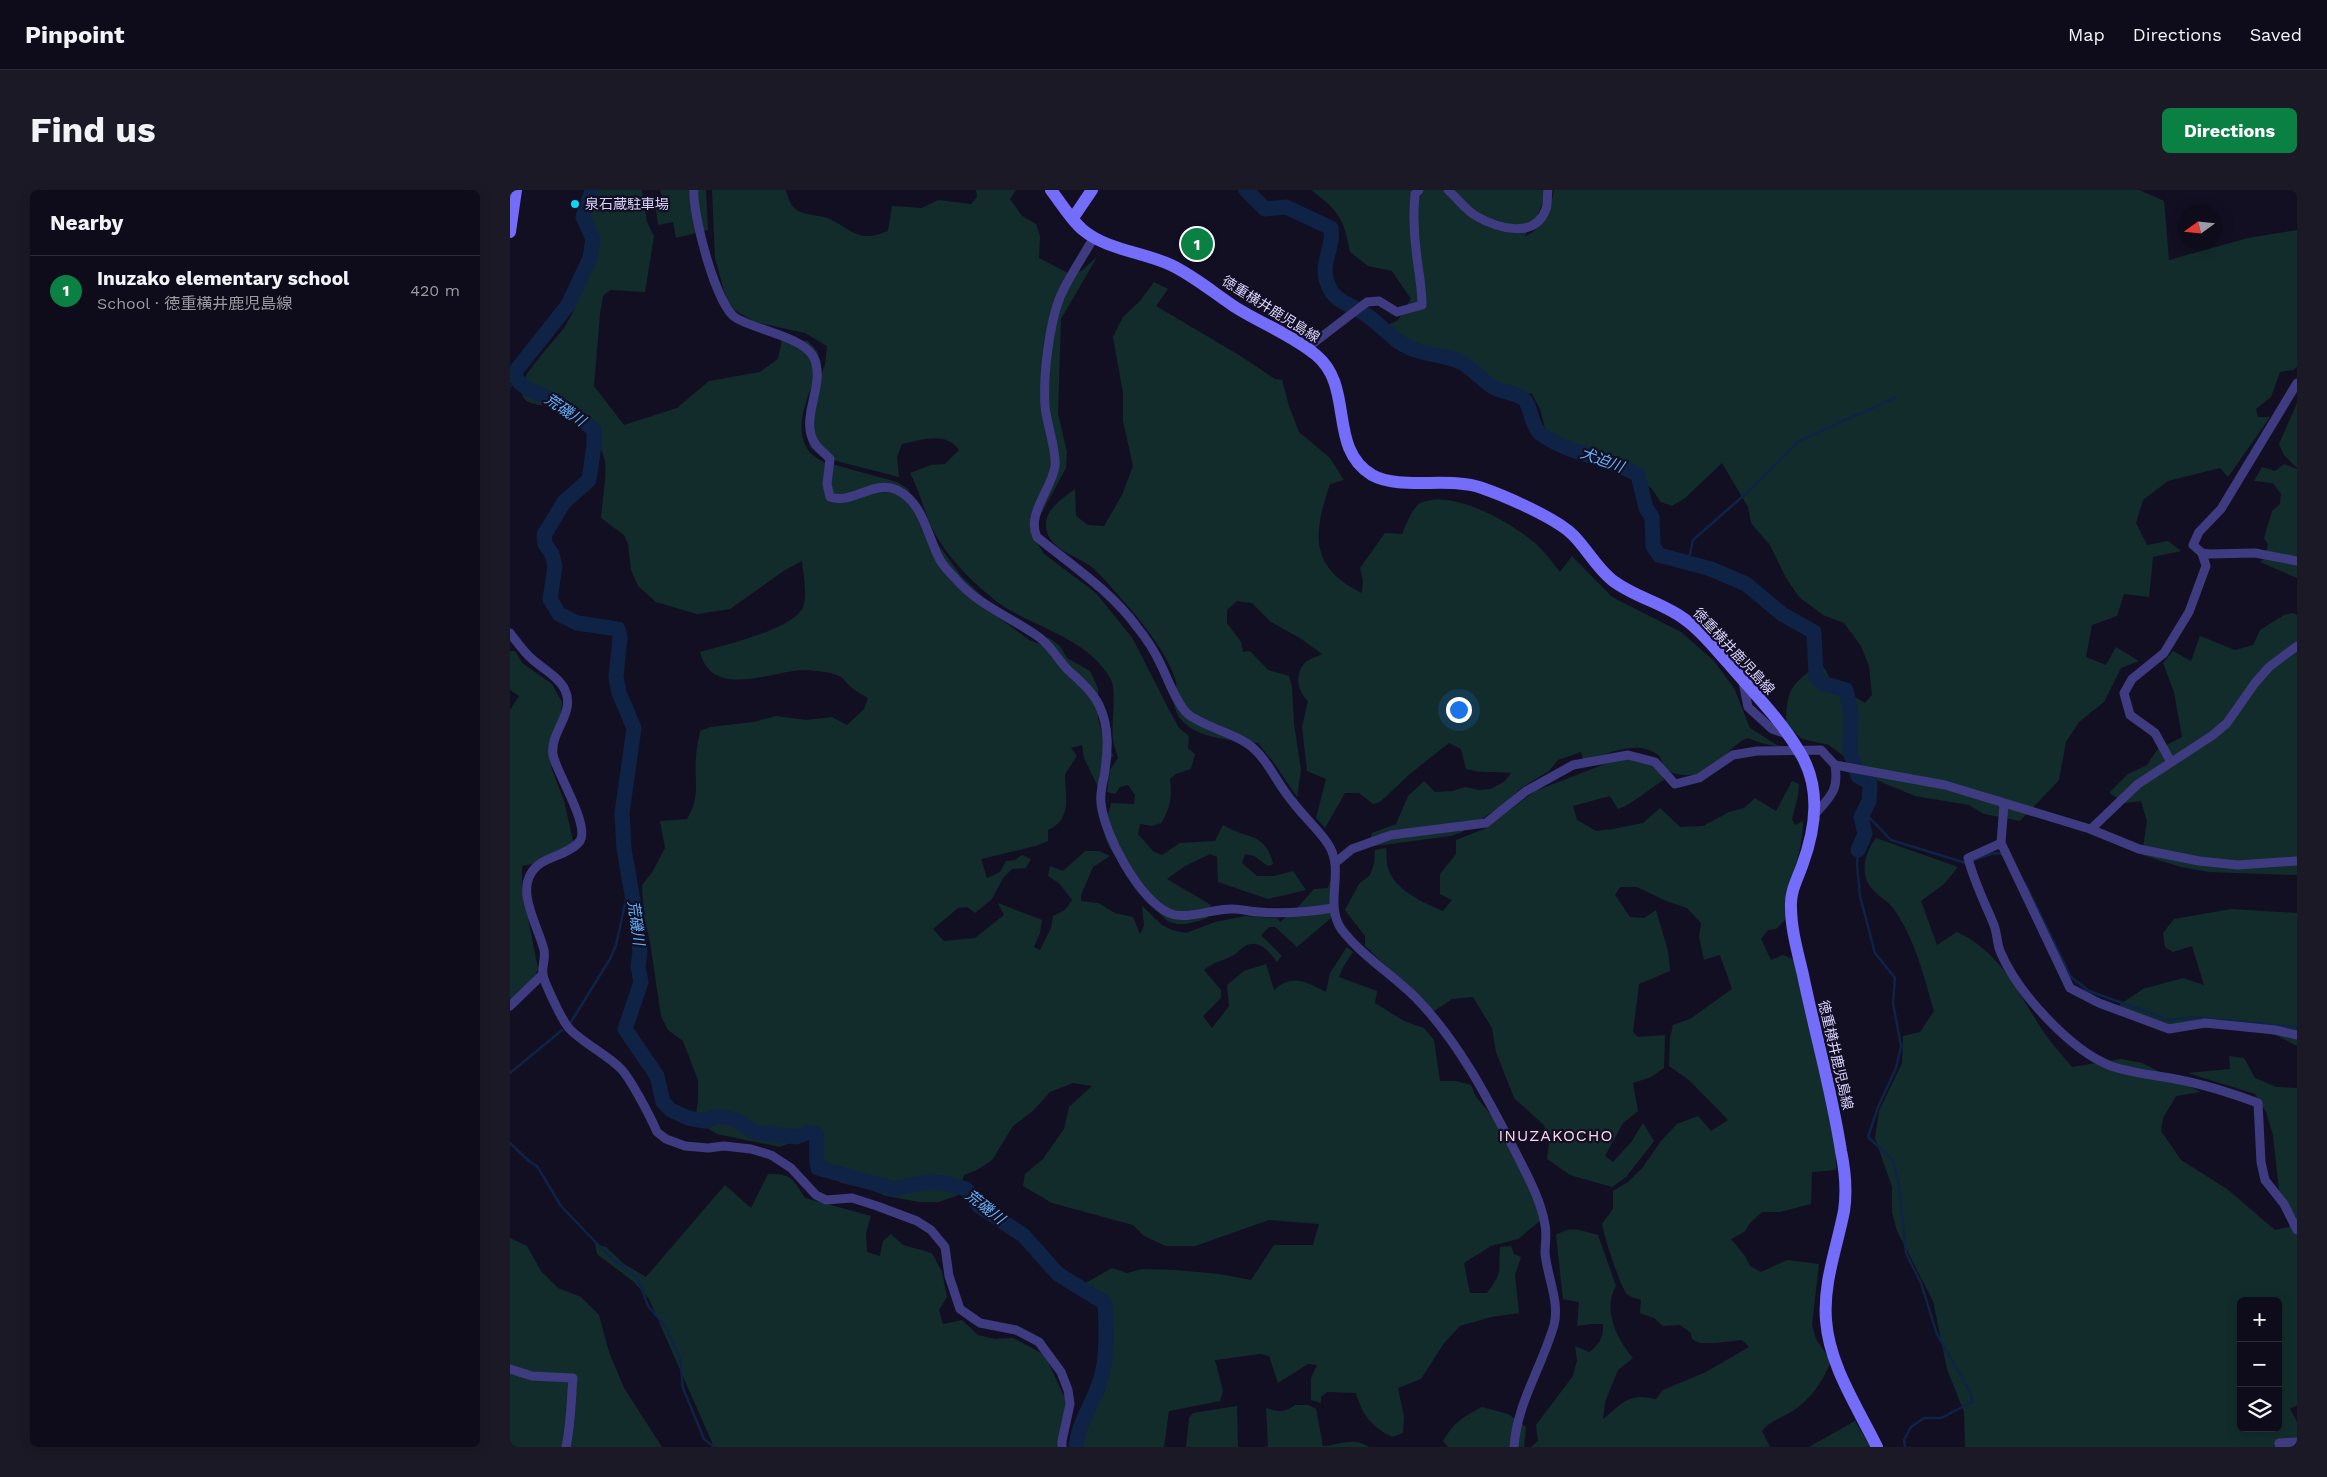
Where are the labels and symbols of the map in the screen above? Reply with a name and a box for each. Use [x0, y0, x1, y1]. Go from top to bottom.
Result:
place label: 泉石蔵駐車場 [585, 196, 669, 212]
marker: 泉石蔵駐車場 [569, 198, 581, 210]
north arrow [2177, 205, 2222, 250]
pin: 1 [1181, 225, 1213, 263]
street label: 徳重横井鹿児島線 [1219, 273, 1323, 345]
water label: 荒磯川 [541, 390, 590, 431]
water label: 犬迫川 [1578, 444, 1628, 477]
street label: 徳重横井鹿児島線 [1690, 605, 1778, 697]
your location [1446, 697, 1472, 723]
water label: 荒磯川 [624, 899, 648, 949]
street label: 徳重横井鹿児島線 [1816, 999, 1856, 1111]
district label: INUZAKOCHO [1498, 1126, 1614, 1145]
water label: 荒磯川 [962, 1186, 1010, 1229]

